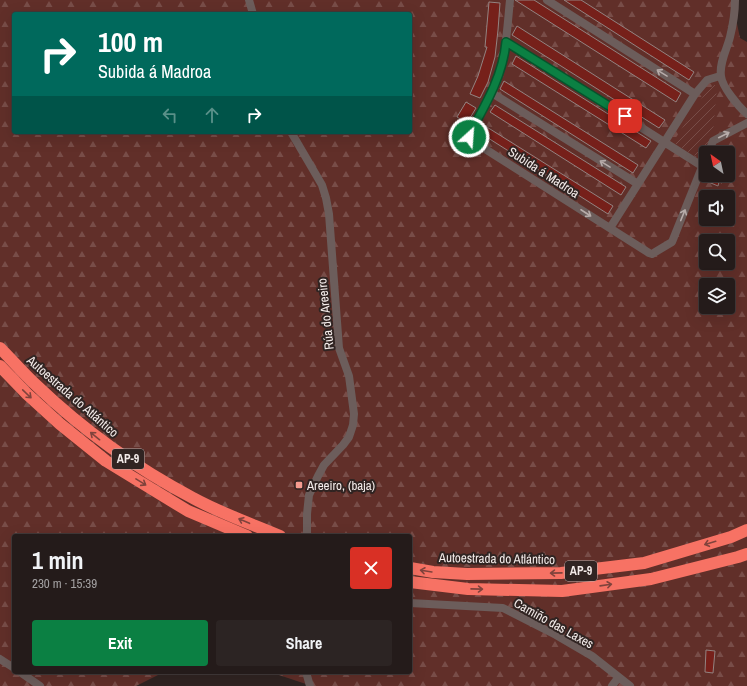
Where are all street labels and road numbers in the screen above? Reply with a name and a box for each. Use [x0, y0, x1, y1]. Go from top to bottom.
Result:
street label: Subida á Madroa [505, 143, 583, 202]
street label: Rúa do Areeiro [313, 277, 338, 350]
street label: Autoestrada do Atlántico [23, 351, 122, 441]
road number: AP-9 [112, 449, 144, 469]
street label: Autoestrada do Atlántico [438, 549, 555, 568]
road number: AP-9 [565, 561, 597, 581]
street label: Camiño das Laxes [511, 594, 597, 652]

